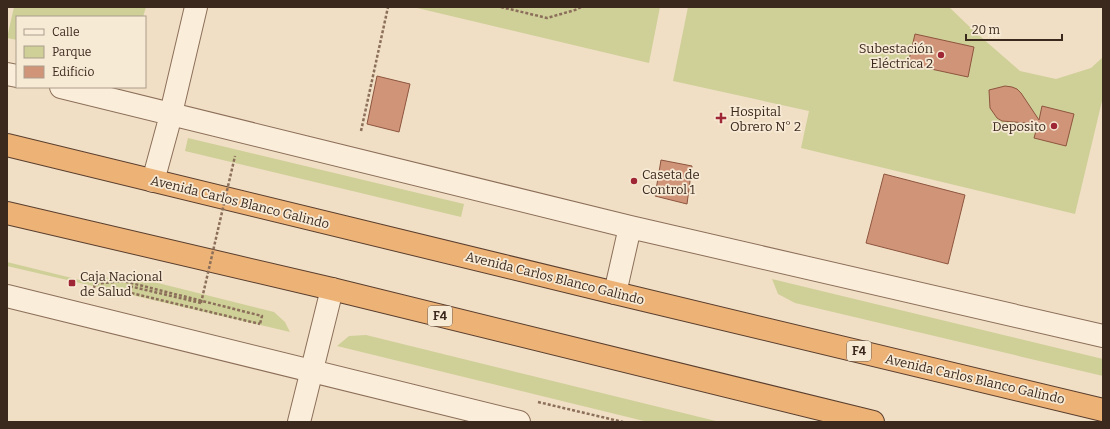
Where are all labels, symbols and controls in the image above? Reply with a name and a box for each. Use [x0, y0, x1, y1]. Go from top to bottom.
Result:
legend [16, 16, 146, 88]
scale bar [966, 16, 1062, 42]
text: 20 m [972, 23, 1001, 37]
text: Calle [52, 25, 80, 39]
place label: Subestación Eléctrica 2 [859, 41, 934, 71]
text: Parque [52, 45, 91, 59]
marker: Subestación Eléctrica 2 [936, 50, 946, 60]
text: Edificio [52, 65, 94, 79]
place label: Hospital Obrero N° 2 [730, 104, 801, 134]
marker: Hospital Obrero N° 2 [715, 112, 727, 124]
place label: Deposito [992, 119, 1046, 134]
marker: Deposito [1049, 121, 1059, 131]
place label: Caseta de Control 1 [642, 167, 700, 197]
street label: Avenida Carlos Blanco Galindo [149, 173, 331, 231]
marker: Caseta de Control 1 [629, 176, 639, 186]
street label: Avenida Carlos Blanco Galindo [464, 249, 646, 307]
place label: Caja Nacional de Salud [80, 269, 163, 299]
marker: Caja Nacional de Salud [67, 278, 77, 288]
road number: F4 [428, 306, 452, 326]
road number: F4 [847, 341, 871, 361]
street label: Avenida Carlos Blanco Galindo [884, 351, 1066, 407]

